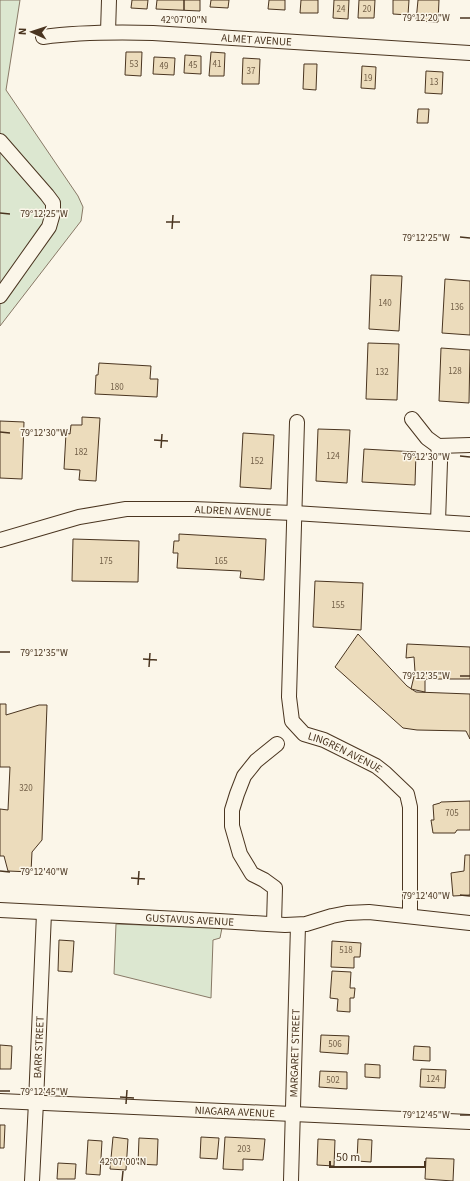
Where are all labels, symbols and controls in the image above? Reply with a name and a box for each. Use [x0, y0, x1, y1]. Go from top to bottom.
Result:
house number: 24 [337, 3, 346, 16]
house number: 20 [363, 3, 372, 16]
text: 79°12'20"W [402, 11, 450, 25]
north arrow [12, 12, 52, 52]
text: 42°07'00"N [161, 13, 207, 27]
text: N [15, 27, 30, 36]
street label: ALMET AVENUE [221, 30, 292, 50]
house number: 53 [130, 58, 139, 71]
house number: 41 [213, 58, 221, 71]
house number: 45 [189, 59, 198, 72]
house number: 49 [160, 60, 169, 73]
house number: 37 [247, 65, 256, 78]
house number: 19 [364, 72, 373, 85]
house number: 13 [430, 76, 439, 89]
text: 79°12'25"W [20, 207, 68, 221]
text: 79°12'25"W [402, 231, 450, 245]
house number: 140 [378, 297, 392, 310]
house number: 136 [450, 301, 464, 314]
house number: 128 [448, 365, 462, 378]
house number: 132 [375, 366, 389, 379]
house number: 180 [110, 381, 124, 394]
text: 79°12'30"W [20, 426, 68, 440]
house number: 182 [74, 446, 88, 459]
house number: 124 [326, 450, 340, 463]
text: 79°12'30"W [402, 450, 450, 464]
house number: 152 [250, 455, 264, 468]
street label: ALDREN AVENUE [194, 502, 272, 520]
house number: 175 [99, 555, 113, 568]
house number: 165 [214, 555, 228, 568]
house number: 155 [331, 599, 345, 612]
text: 79°12'35"W [20, 646, 68, 660]
text: 79°12'35"W [402, 669, 450, 683]
street label: LINGREN AVENUE [306, 729, 386, 776]
house number: 320 [19, 782, 33, 795]
house number: 705 [445, 807, 459, 820]
text: 79°12'40"W [20, 865, 68, 879]
text: 79°12'40"W [402, 889, 450, 903]
street label: GUSTAVUS AVENUE [145, 910, 235, 930]
house number: 518 [339, 944, 353, 957]
street label: MARGARET STREET [286, 1009, 304, 1098]
street label: BARR STREET [30, 1016, 48, 1079]
house number: 506 [328, 1038, 342, 1051]
house number: 124 [426, 1073, 440, 1086]
house number: 502 [326, 1074, 340, 1087]
text: 79°12'45"W [20, 1085, 68, 1099]
street label: NIAGARA AVENUE [194, 1103, 275, 1121]
text: 79°12'45"W [402, 1108, 450, 1122]
house number: 203 [237, 1143, 251, 1156]
scale bar [330, 1143, 425, 1169]
text: 50 m [336, 1149, 360, 1166]
text: 42°07'00"N [100, 1155, 146, 1169]

